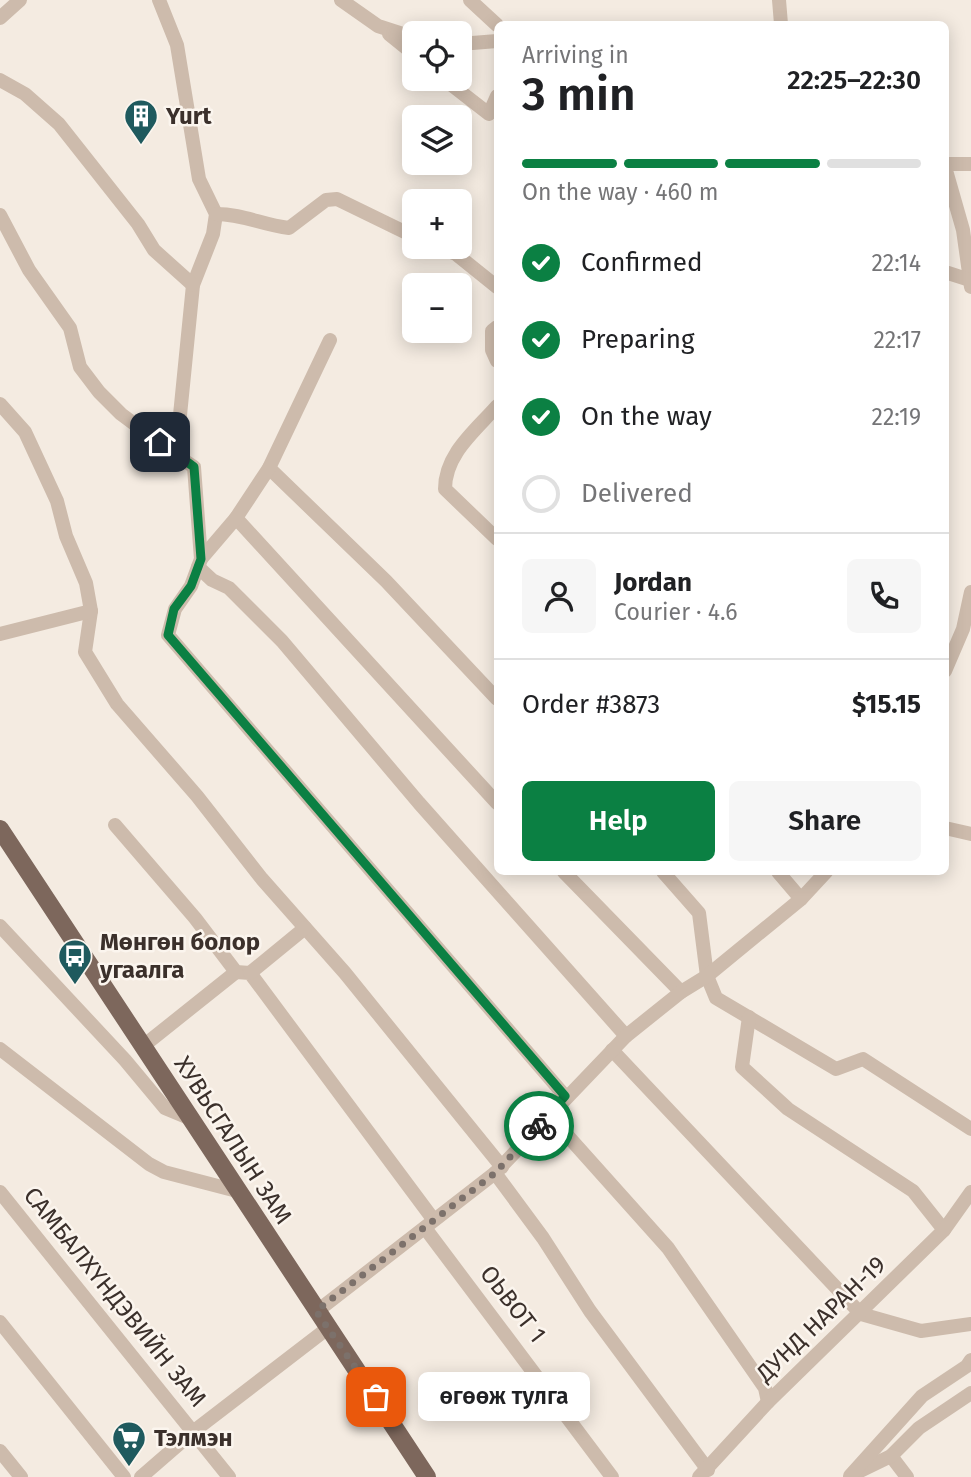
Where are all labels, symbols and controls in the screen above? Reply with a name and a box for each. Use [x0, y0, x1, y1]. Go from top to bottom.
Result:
map controls [402, 21, 472, 343]
button: locate [402, 21, 472, 91]
text: Arriving in [522, 41, 629, 69]
text: 22:25–22:30 [787, 65, 921, 96]
text: 3 min [522, 67, 636, 122]
building icon: Yurt [122, 97, 160, 146]
place label: Yurt [165, 102, 212, 130]
button: layers [402, 105, 472, 175]
text: On the way · 460 m [522, 178, 718, 206]
button: + [402, 189, 472, 259]
icon: check [522, 244, 560, 282]
text: Confirmed [581, 247, 702, 278]
text: 22:14 [871, 249, 921, 277]
button: − [402, 273, 472, 343]
icon: check [522, 321, 560, 359]
text: Preparing [581, 324, 694, 355]
text: 22:17 [873, 326, 921, 354]
icon: check [522, 398, 560, 436]
text: On the way [581, 401, 712, 432]
text: 22:19 [872, 403, 921, 431]
pin [130, 412, 190, 472]
icon: home [141, 423, 179, 461]
text: Delivered [581, 478, 693, 509]
button: person [522, 559, 596, 633]
button: phone [847, 559, 921, 633]
text: Jordan [614, 567, 692, 598]
text: Courier · 4.6 [614, 598, 738, 626]
text: Order #3873 [522, 689, 660, 720]
text: $15.15 [852, 689, 921, 720]
button: Help [522, 781, 715, 861]
button: Share [729, 781, 921, 861]
place label: Мөнгөн болор угаалга [99, 928, 260, 984]
bus stop icon: Мөнгөн болор угаалга [56, 937, 94, 986]
street label: ХУВЬСГАЛЫН ЗАМ [168, 1051, 298, 1229]
courier [504, 1091, 574, 1161]
icon: bike [520, 1107, 558, 1145]
street label: САМБАЛХҮНДЭВИЙН ЗАМ [18, 1182, 212, 1412]
street label: ДУНД НАРАН-19 [750, 1250, 891, 1388]
street label: ОЬВОТ 1 [474, 1260, 552, 1348]
pin [346, 1367, 406, 1427]
callout: өгөөж тулга [418, 1372, 590, 1422]
icon: bag [357, 1378, 395, 1416]
text: өгөөж тулга [439, 1382, 569, 1410]
supermarket icon: Тэлмэн [110, 1419, 148, 1468]
place label: Тэлмэн [154, 1424, 232, 1452]

